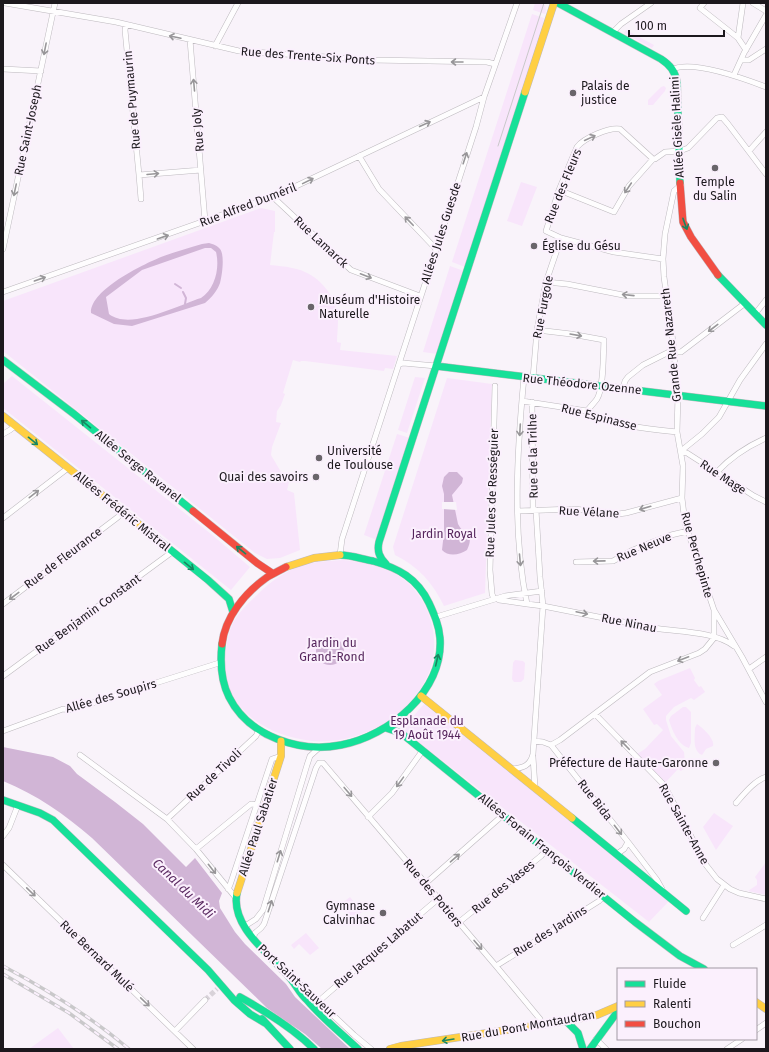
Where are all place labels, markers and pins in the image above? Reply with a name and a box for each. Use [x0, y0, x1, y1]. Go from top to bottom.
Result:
place label: Palais de justice [580, 79, 630, 107]
marker: Palais de justice [568, 88, 578, 98]
marker: Temple du Salin [710, 163, 720, 173]
place label: Temple du Salin [693, 175, 737, 203]
place label: Église du Gésu [542, 238, 621, 253]
marker: Église du Gésu [529, 241, 539, 251]
place label: Muséum d'Histoire Naturelle [319, 293, 420, 321]
marker: Muséum d'Histoire Naturelle [306, 302, 316, 312]
place label: Université de Toulouse [327, 444, 393, 472]
marker: Université de Toulouse [314, 453, 324, 463]
place label: Quai des savoirs [219, 470, 308, 484]
marker: Quai des savoirs [311, 472, 321, 482]
place label: Préfecture de Haute-Garonne [549, 756, 708, 770]
marker: Préfecture de Haute-Garonne [711, 758, 721, 768]
place label: Gymnase Calvinhac [323, 899, 375, 927]
marker: Gymnase Calvinhac [378, 908, 388, 918]

